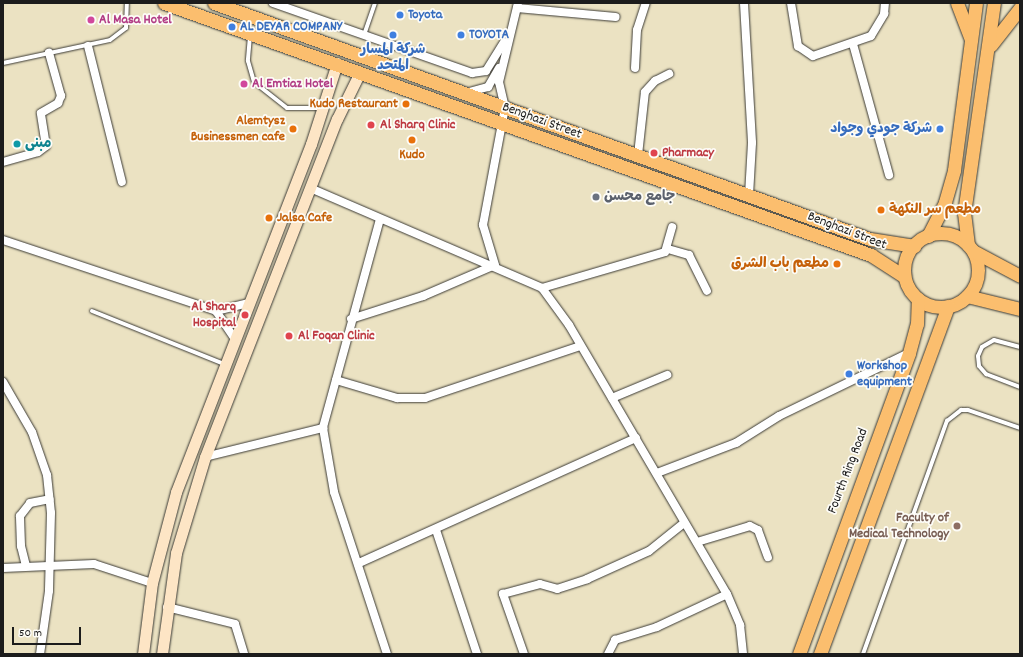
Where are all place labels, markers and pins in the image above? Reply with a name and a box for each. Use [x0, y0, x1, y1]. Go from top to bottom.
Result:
place label: Toyota [408, 7, 442, 23]
marker: Toyota [395, 10, 405, 20]
place label: Al Masa Hotel [99, 12, 172, 28]
marker: Al Masa Hotel [86, 15, 96, 25]
place label: AL DEYAR COMPANY [240, 19, 342, 35]
marker: AL DEYAR COMPANY [227, 22, 237, 32]
place label: TOYOTA [469, 27, 509, 43]
marker: شركة المسار المتحد [388, 30, 398, 40]
marker: TOYOTA [456, 30, 466, 40]
place label: شركة المسار المتحد [361, 42, 425, 74]
place label: Al Emtiaz Hotel [252, 76, 333, 92]
marker: Al Emtiaz Hotel [239, 79, 249, 89]
place label: Kudo Restaurant [309, 96, 398, 112]
marker: Kudo Restaurant [401, 99, 411, 109]
place label: Alemtysz Businessmen cafe [191, 113, 285, 146]
place label: Al Sharq Clinic [380, 117, 455, 133]
marker: Al Sharq Clinic [365, 119, 377, 131]
place label: شركة جودي وجواد [830, 121, 932, 137]
marker: Alemtysz Businessmen cafe [288, 124, 298, 134]
marker: شركة جودي وجواد [935, 124, 945, 134]
marker: Kudo [407, 135, 417, 145]
place label: مبنى [25, 136, 51, 152]
marker: مبنى [12, 139, 22, 149]
place label: Pharmacy [662, 145, 714, 161]
place label: Kudo [399, 147, 425, 163]
marker: Pharmacy [649, 148, 659, 158]
place label: جامع محسن [604, 189, 675, 205]
marker: جامع محسن [591, 192, 601, 202]
place label: مطعم سر النكهة [889, 202, 981, 218]
marker: مطعم سر النكهة [876, 205, 886, 215]
place label: Jalsa Cafe [277, 210, 332, 226]
marker: Jalsa Cafe [264, 213, 274, 223]
place label: مطعم باب الشرق [731, 256, 829, 272]
marker: مطعم باب الشرق [832, 259, 842, 269]
place label: Al Sharq Hospital [191, 299, 236, 332]
marker: Al Sharq Hospital [239, 309, 251, 321]
place label: Al Foqan Clinic [298, 328, 375, 344]
marker: Al Foqan Clinic [283, 330, 295, 342]
place label: Workshop equipment [857, 358, 912, 390]
marker: Workshop equipment [844, 369, 854, 379]
place label: Faculty of Medical Technology [849, 510, 949, 542]
marker: Faculty of Medical Technology [952, 521, 962, 531]

